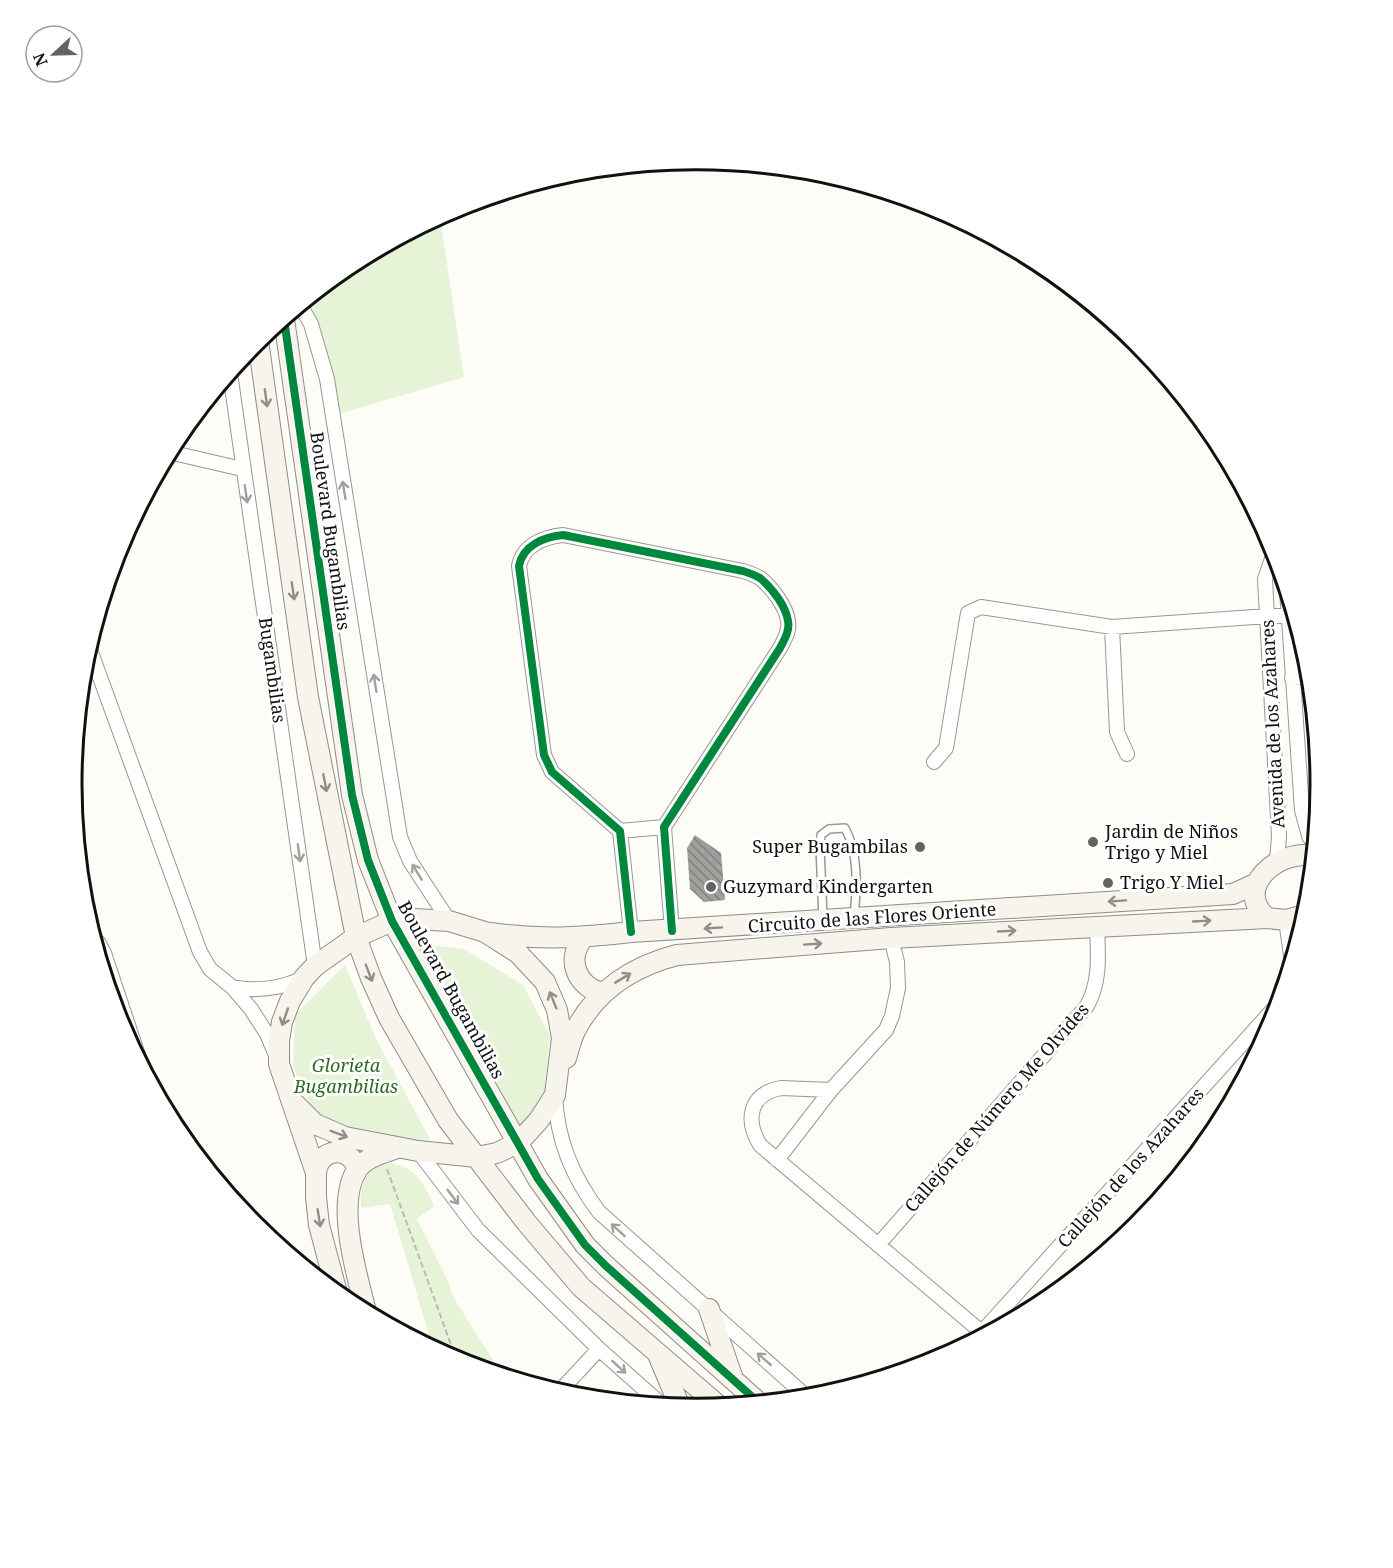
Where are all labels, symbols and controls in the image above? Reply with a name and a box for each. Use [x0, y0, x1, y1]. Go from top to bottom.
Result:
north arrow [24, 24, 84, 84]
text: N [27, 49, 53, 70]
one-way arrow [260, 388, 271, 408]
street label: Boulevard Bugambilias [305, 430, 357, 632]
one-way arrow [339, 481, 350, 501]
one-way arrow [240, 483, 251, 503]
one-way arrow [287, 581, 298, 601]
street label: Bugambilias [254, 615, 292, 724]
street label: Avenida de los Azahares [1255, 619, 1289, 829]
one-way arrow [370, 674, 381, 693]
one-way arrow [320, 773, 331, 793]
place label: Jardin de Niños Trigo y Miel [1104, 819, 1238, 864]
place label: Super Bugambilas [752, 834, 908, 858]
marker: Jardin de Niños Trigo y Miel [1086, 835, 1100, 849]
marker: Super Bugambilas [913, 840, 927, 854]
one-way arrow [293, 843, 304, 862]
one-way arrow [410, 864, 422, 881]
place label: Trigo Y Miel [1120, 870, 1224, 894]
place label: Guzymard Kindergarten [723, 874, 933, 898]
marker: Trigo Y Miel [1101, 876, 1115, 890]
marker: Guzymard Kindergarten [704, 880, 718, 894]
street label: Boulevard Bugambilias [393, 896, 511, 1083]
street label: Circuito de las Flores Oriente [747, 896, 997, 938]
one-way arrow [1108, 896, 1128, 907]
one-way arrow [1191, 916, 1211, 927]
one-way arrow [704, 923, 724, 934]
one-way arrow [997, 926, 1017, 937]
one-way arrow [802, 939, 822, 950]
one-way arrow [365, 963, 376, 982]
one-way arrow [614, 972, 631, 984]
one-way arrow [546, 991, 557, 1009]
street label: Callejón de Número Me Olvides [899, 998, 1094, 1217]
one-way arrow [279, 1007, 290, 1026]
park label: Glorieta Bugambilias [293, 1053, 398, 1098]
street label: Callejón de los Azahares [1052, 1082, 1209, 1253]
one-way arrow [329, 1129, 348, 1140]
one-way arrow [447, 1189, 459, 1205]
one-way arrow [313, 1208, 324, 1228]
one-way arrow [611, 1223, 626, 1237]
one-way arrow [757, 1352, 772, 1366]
one-way arrow [610, 1359, 626, 1373]

